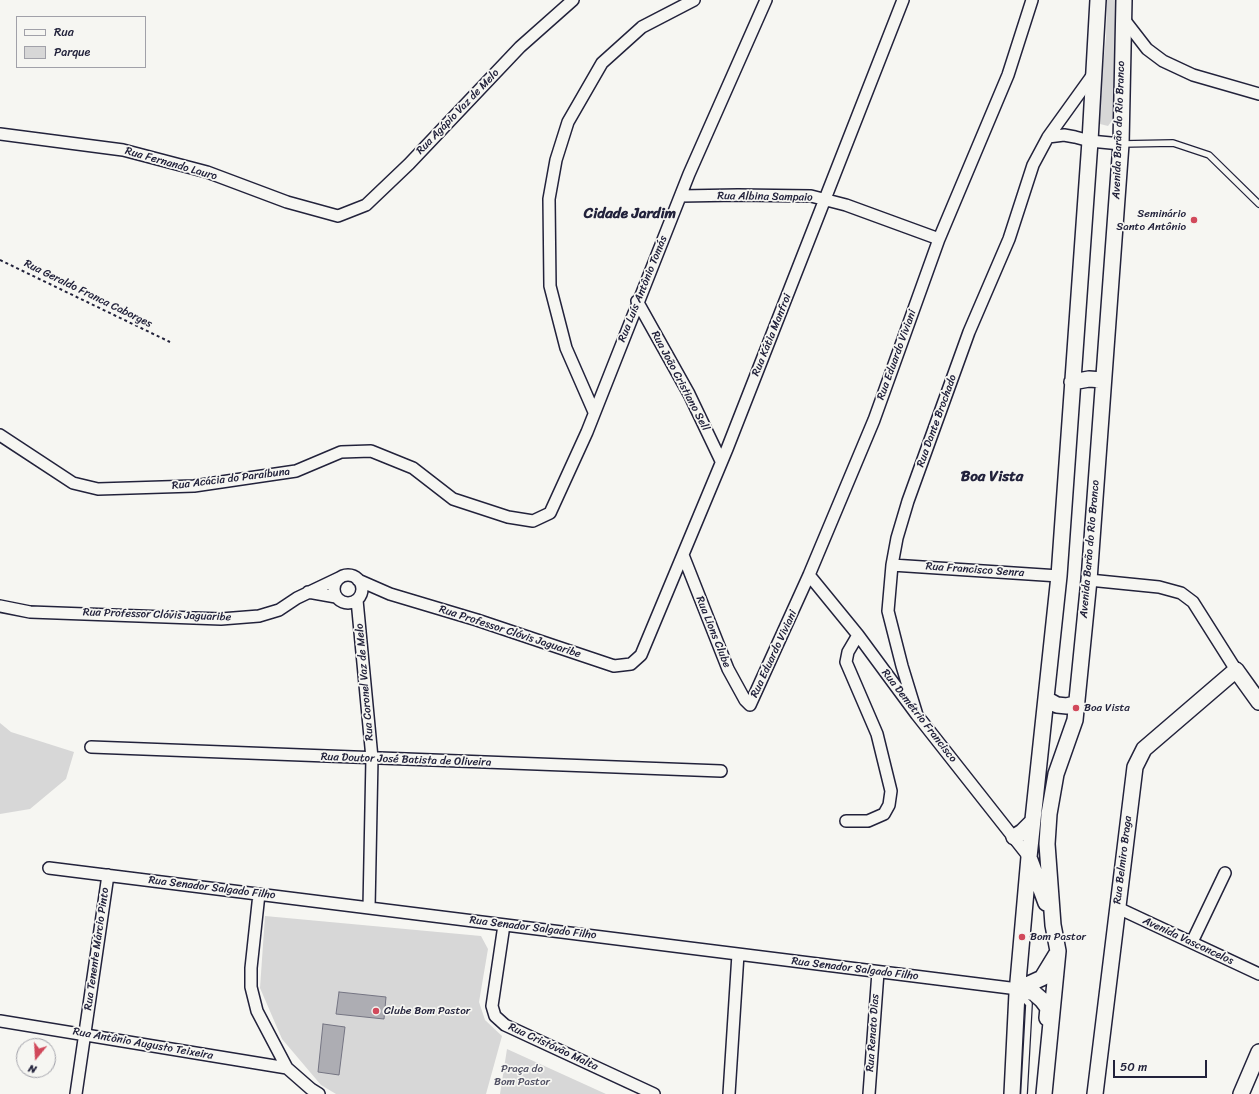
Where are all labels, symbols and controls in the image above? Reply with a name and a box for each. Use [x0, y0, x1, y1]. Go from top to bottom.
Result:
legend [16, 16, 146, 68]
text: Rua [54, 21, 74, 43]
text: Parque [54, 41, 90, 63]
street label: Avenida Barão do Rio Branco [1110, 61, 1128, 199]
street label: Rua Agápio Vaz de Melo [414, 67, 502, 157]
street label: Rua Fernando Lauro [123, 145, 219, 183]
street label: Rua Albina Sampaio [717, 190, 813, 204]
district label: Cidade Jardim [584, 205, 676, 223]
place label: Seminário Santo Antônio [1116, 207, 1186, 233]
marker: Seminário Santo Antônio [1189, 215, 1199, 225]
street label: Rua Luís Antônio Tomás [616, 234, 670, 344]
street label: Rua Geraldo Franca Caborges [22, 257, 154, 331]
street label: Rua Kátia Manfroi [749, 292, 795, 378]
street label: Rua Eduardo Viviani [875, 308, 919, 402]
street label: Rua João Cristiano Sell [648, 329, 712, 433]
street label: Rua Dante Brochado [914, 373, 960, 469]
street label: Rua Acácia do Paraíbuna [171, 465, 291, 493]
district label: Boa Vista [961, 468, 1023, 486]
street label: Avenida Barão do Rio Branco [1077, 479, 1103, 619]
street label: Rua Francisco Senra [925, 560, 1025, 580]
street label: Rua Lions Clube [693, 594, 733, 670]
street label: Rua Professor Clóvis Jaguaribe [437, 603, 583, 661]
street label: Rua Professor Clóvis Jaguaribe [83, 606, 231, 624]
street label: Rua Eduardo Viviani [748, 608, 800, 700]
street label: Rua Coronel Vaz de Melo [353, 623, 377, 741]
street label: Rua Demétrio Francisco [879, 667, 959, 765]
place label: Boa Vista [1084, 701, 1130, 715]
marker: Boa Vista [1071, 703, 1081, 713]
street label: Rua Doutor José Batista de Oliveira [321, 750, 491, 770]
street label: Rua Belmiro Braga [1111, 815, 1135, 905]
street label: Rua Senador Salgado Filho [148, 874, 276, 902]
street label: Rua Tenente Márcio Pinto [82, 887, 112, 1011]
street label: Rua Senador Salgado Filho [469, 914, 597, 942]
street label: Avenida Vasconcelos [1141, 914, 1235, 968]
place label: Bom Pastor [1030, 930, 1086, 944]
marker: Bom Pastor [1017, 932, 1027, 942]
street label: Rua Senador Salgado Filho [791, 955, 919, 983]
street label: Rua Renato Dias [864, 994, 882, 1072]
place label: Clube Bom Pastor [384, 1004, 470, 1018]
marker: Clube Bom Pastor [371, 1006, 381, 1016]
street label: Rua Cristóvão Malta [506, 1020, 600, 1074]
street label: Rua Antônio Augusto Teixeira [72, 1025, 214, 1063]
north arrow [16, 1038, 56, 1078]
scale bar [1115, 1052, 1209, 1078]
text: 50 m [1120, 1056, 1147, 1078]
text: N [26, 1059, 39, 1079]
park label: Praça do Bom Pastor [494, 1062, 550, 1088]

